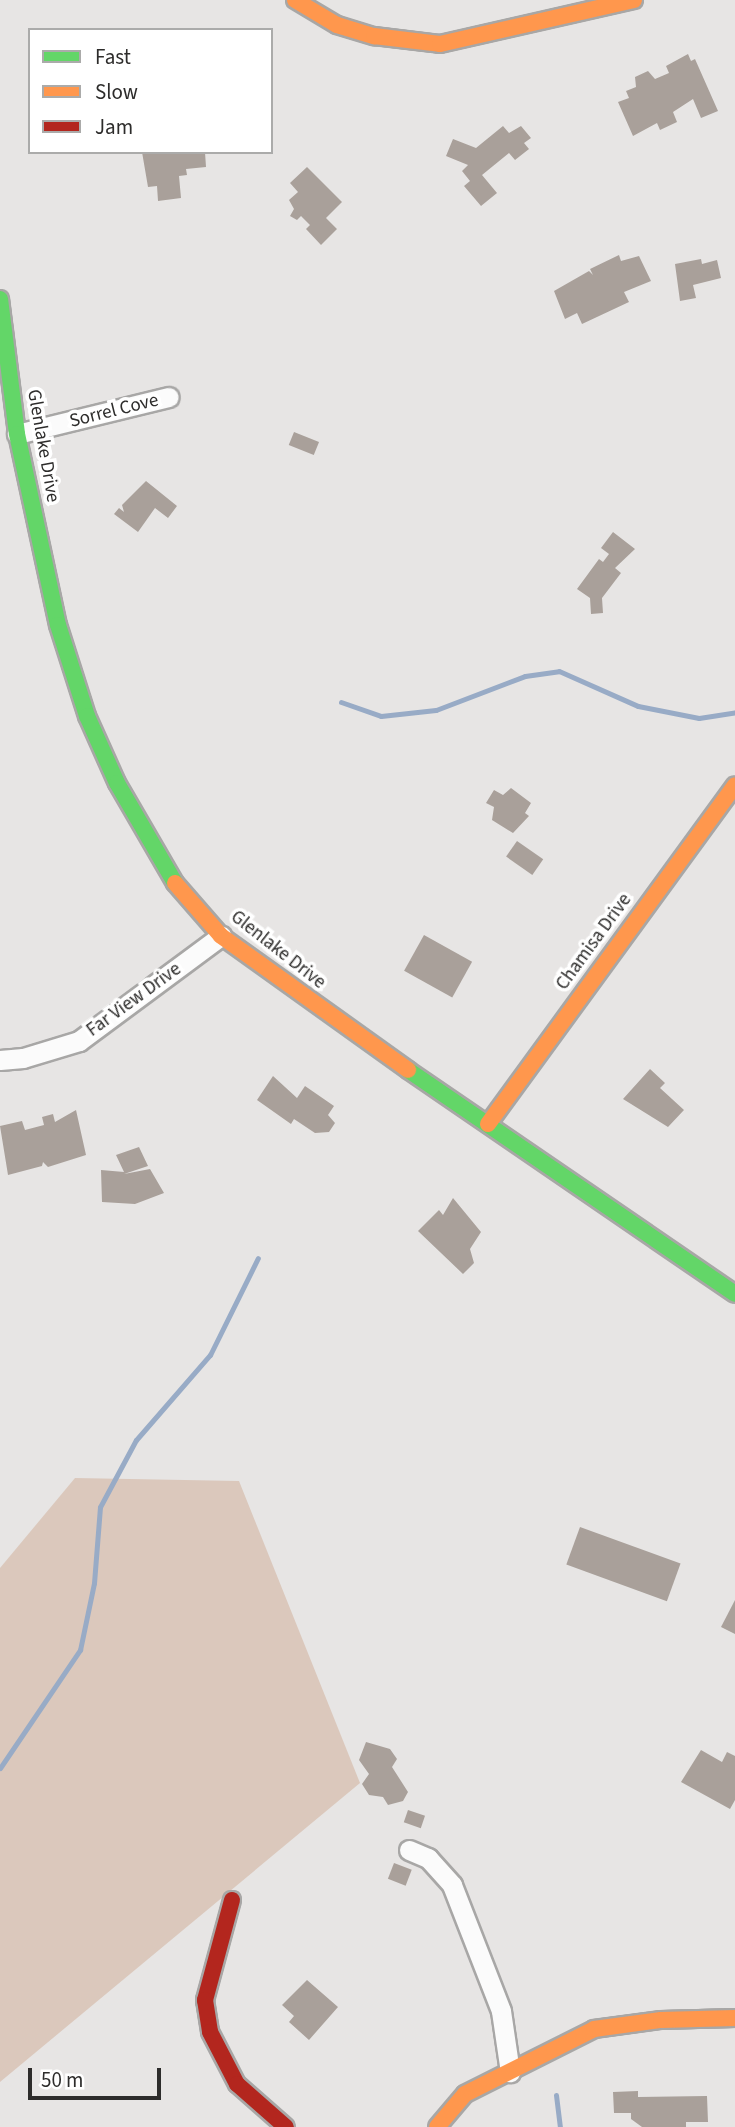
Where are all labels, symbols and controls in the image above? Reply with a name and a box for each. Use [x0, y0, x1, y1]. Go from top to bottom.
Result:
legend [28, 28, 273, 154]
text: Fast [95, 42, 131, 72]
text: Slow [95, 77, 138, 107]
text: Jam [95, 112, 133, 142]
street label: Glenlake Drive [22, 388, 64, 504]
street label: Sorrel Cove [67, 389, 161, 433]
street label: Chamisa Drive [551, 889, 637, 995]
street label: Glenlake Drive [226, 906, 330, 994]
street label: Far View Drive [82, 958, 186, 1042]
scale bar [32, 2054, 164, 2098]
text: 50 m [41, 2065, 83, 2095]

